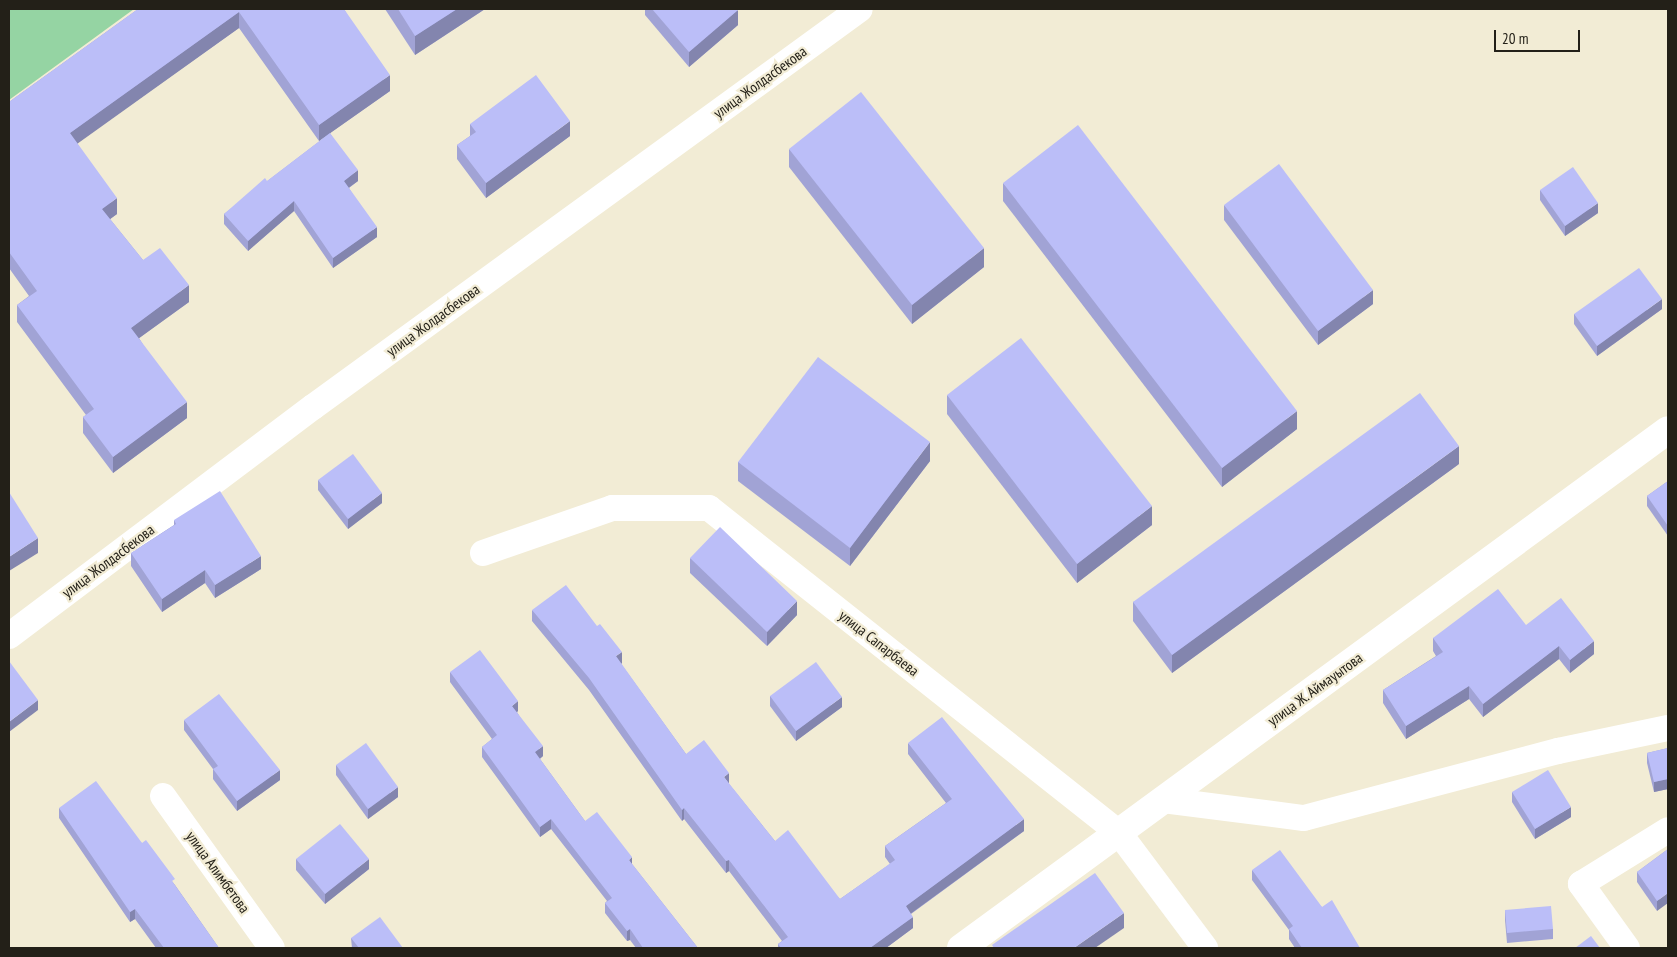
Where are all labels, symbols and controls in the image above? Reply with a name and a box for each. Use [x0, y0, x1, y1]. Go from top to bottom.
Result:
scale bar [1497, 20, 1583, 52]
text: 20 m [1502, 29, 1528, 48]
street label: улица Жолдасбекова [710, 42, 810, 122]
street label: улица Жолдасбекова [383, 280, 483, 360]
street label: улица Жолдасбекова [58, 520, 158, 602]
street label: улица Сапарбаева [835, 606, 923, 680]
street label: улица Ж. Аймауытова [1264, 648, 1366, 730]
street label: улица Алимбетова [182, 827, 254, 917]

